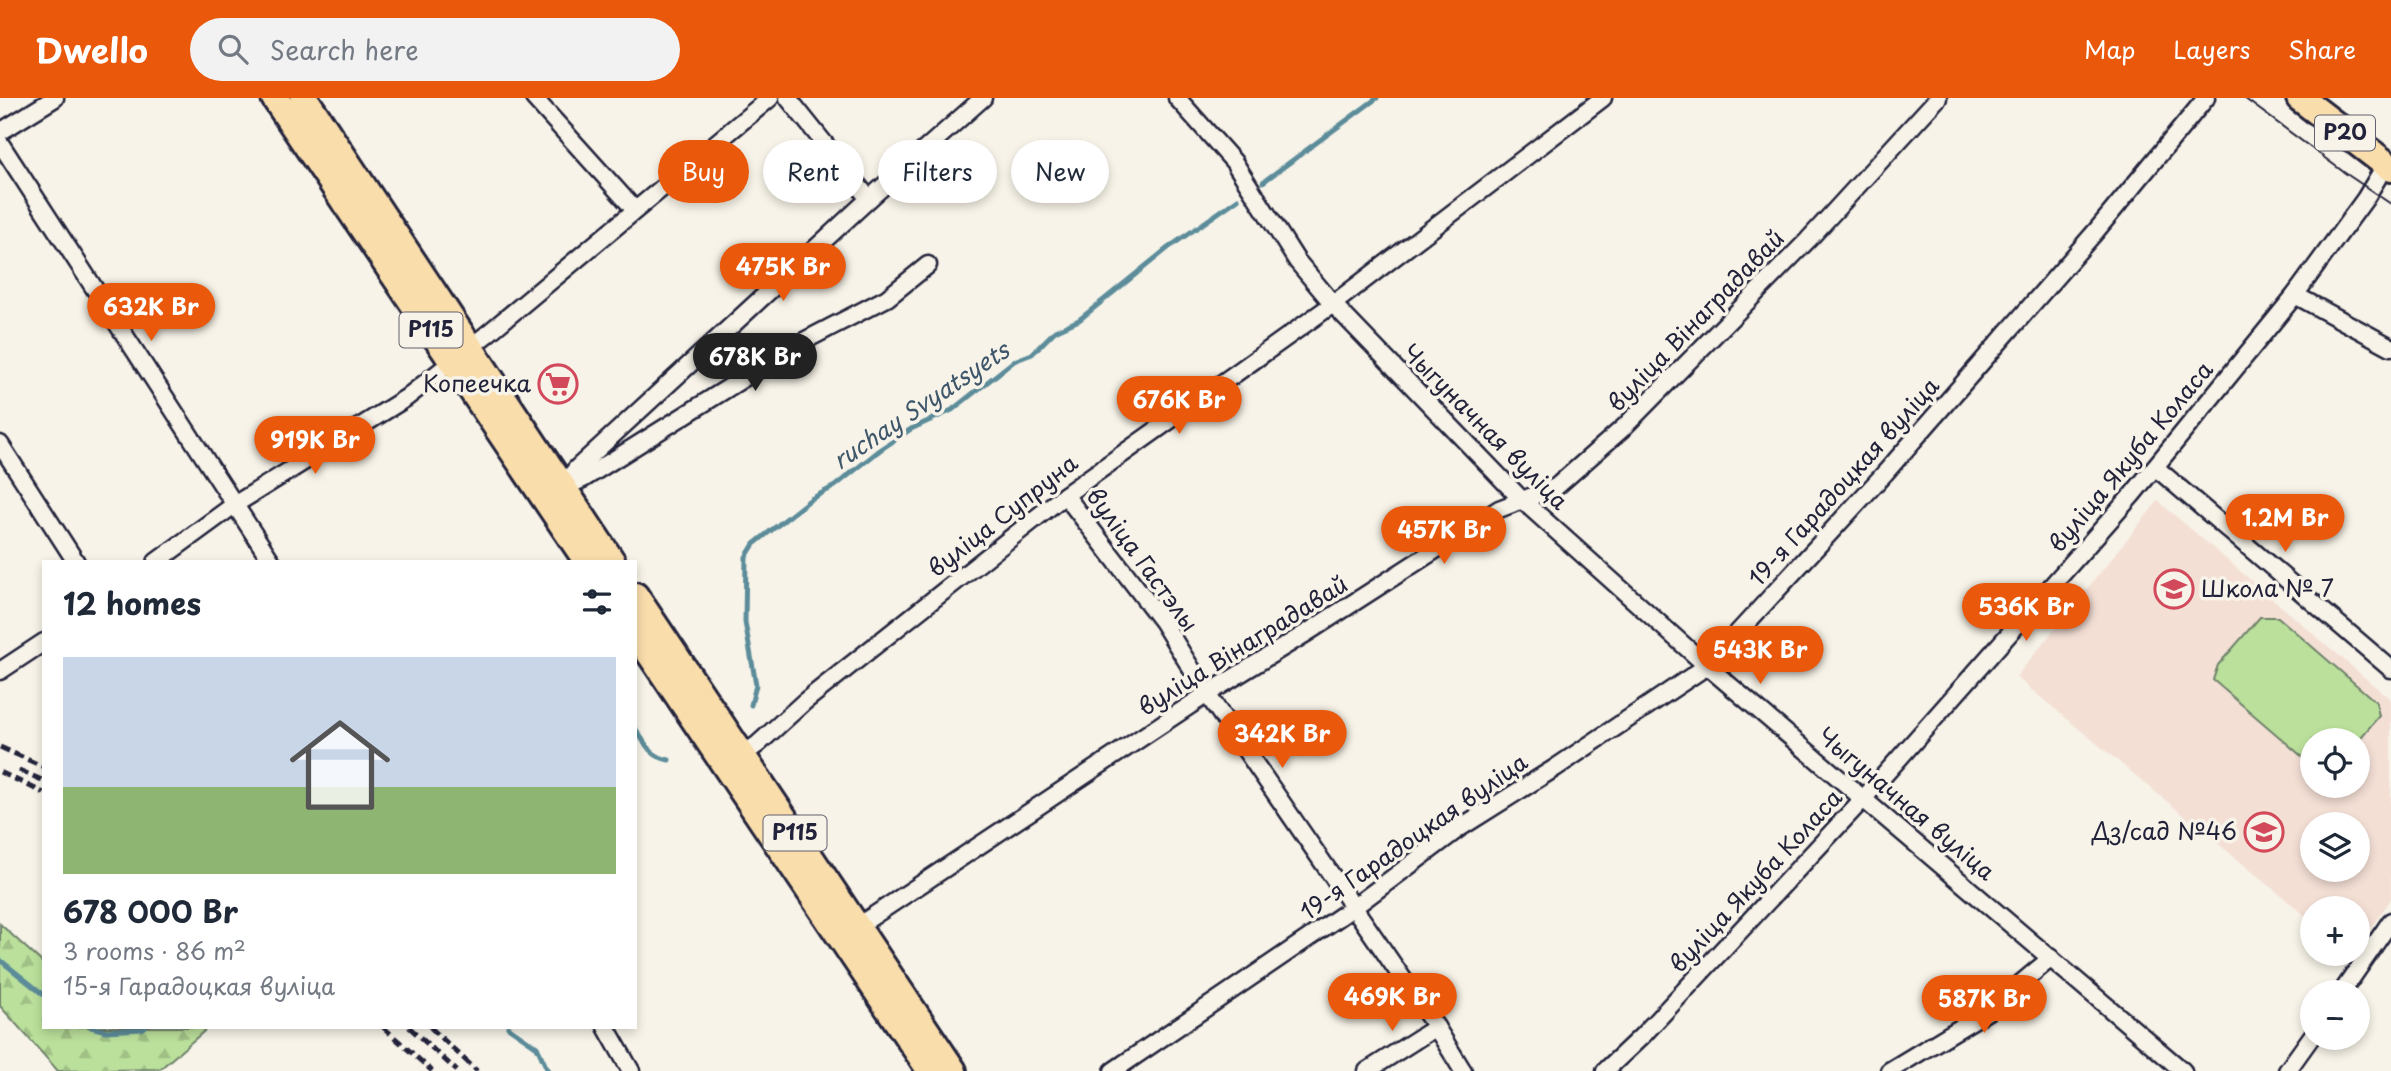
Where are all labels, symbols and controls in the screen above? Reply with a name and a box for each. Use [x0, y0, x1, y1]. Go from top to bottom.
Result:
search box [190, 18, 680, 81]
text: Dwello [35, 24, 148, 74]
icon: search [214, 30, 252, 68]
text: Search here [270, 30, 419, 69]
text: Map [2084, 31, 2135, 67]
text: Layers [2173, 31, 2250, 67]
text: Share [2288, 31, 2356, 67]
road number: Р20 [2315, 116, 2375, 150]
chip: Buy [658, 140, 749, 203]
chip: Rent [763, 140, 864, 203]
chip: Filters [878, 140, 997, 203]
chip: New [1011, 140, 1109, 203]
street label: вуліца Вінаградавай [1599, 221, 1791, 419]
pin: 475K Br [718, 244, 848, 303]
text: 475K Br [736, 248, 830, 283]
pin: 632K Br [86, 284, 216, 343]
text: 632K Br [103, 288, 199, 323]
road number: Р115 [400, 313, 462, 348]
water label: ruchay Svyatsyets [824, 330, 1018, 477]
pin: 678K Br [690, 334, 820, 393]
street label: Чыгуначная вуліца [1395, 335, 1577, 517]
text: 678K Br [709, 338, 801, 373]
street label: вуліца Якуба Коласа [2039, 352, 2221, 559]
supermarket icon: Копеечка [537, 363, 579, 405]
place label: Копеечка [423, 365, 532, 400]
street label: 19-я Гарадоцкая вуліца [1739, 369, 1947, 593]
pin: 676K Br [1114, 376, 1244, 436]
text: 676K Br [1133, 381, 1225, 416]
pin: 919K Br [250, 416, 380, 476]
text: 919K Br [270, 421, 360, 456]
street label: вуліца Супруна [920, 445, 1085, 585]
street label: вуліца Гастэлы [1079, 480, 1208, 639]
pin: 1.2M Br [2220, 494, 2350, 554]
text: 1.2M Br [2241, 499, 2329, 534]
pin: 457K Br [1379, 506, 1509, 566]
text: 457K Br [1397, 511, 1491, 546]
street label: вуліца Вінаградавай [1131, 566, 1354, 724]
school or university icon: Школа № 7 [2153, 568, 2195, 610]
place label: Школа № 7 [2201, 570, 2334, 605]
text: 12 homes [63, 580, 201, 625]
icon: filters [578, 583, 616, 621]
pin: 536K Br [1961, 584, 2091, 643]
text: 536K Br [1978, 588, 2074, 623]
pin: 543K Br [1695, 626, 1825, 686]
text: 543K Br [1713, 631, 1807, 666]
icon: home [277, 702, 403, 828]
pin: 342K Br [1217, 710, 1347, 770]
text: 342K Br [1234, 715, 1330, 750]
street label: Чыгуначная вуліца [1810, 718, 2004, 888]
map controls [2300, 728, 2370, 1050]
button: locate [2300, 728, 2370, 798]
street label: 19-я Гарадоцкая вуліца [1292, 744, 1534, 928]
street label: вуліца Якуба Коласа [1660, 780, 1850, 980]
school or university icon: Дз/сад №46 [2243, 811, 2285, 853]
button: layers [2300, 812, 2370, 882]
place label: Дз/сад №46 [2091, 813, 2237, 848]
road number: Р115 [764, 816, 826, 850]
text: 678 000 Br [63, 888, 238, 933]
button: + [2300, 896, 2370, 966]
text: 3 rooms · 86 m² [63, 933, 246, 968]
text: 15-я Гарадоцкая вуліца [63, 968, 335, 1003]
pin: 469K Br [1327, 974, 1457, 1033]
pin: 587K Br [1919, 976, 2049, 1035]
text: 469K Br [1344, 978, 1440, 1013]
text: 587K Br [1938, 980, 2030, 1015]
button: − [2300, 980, 2370, 1050]

